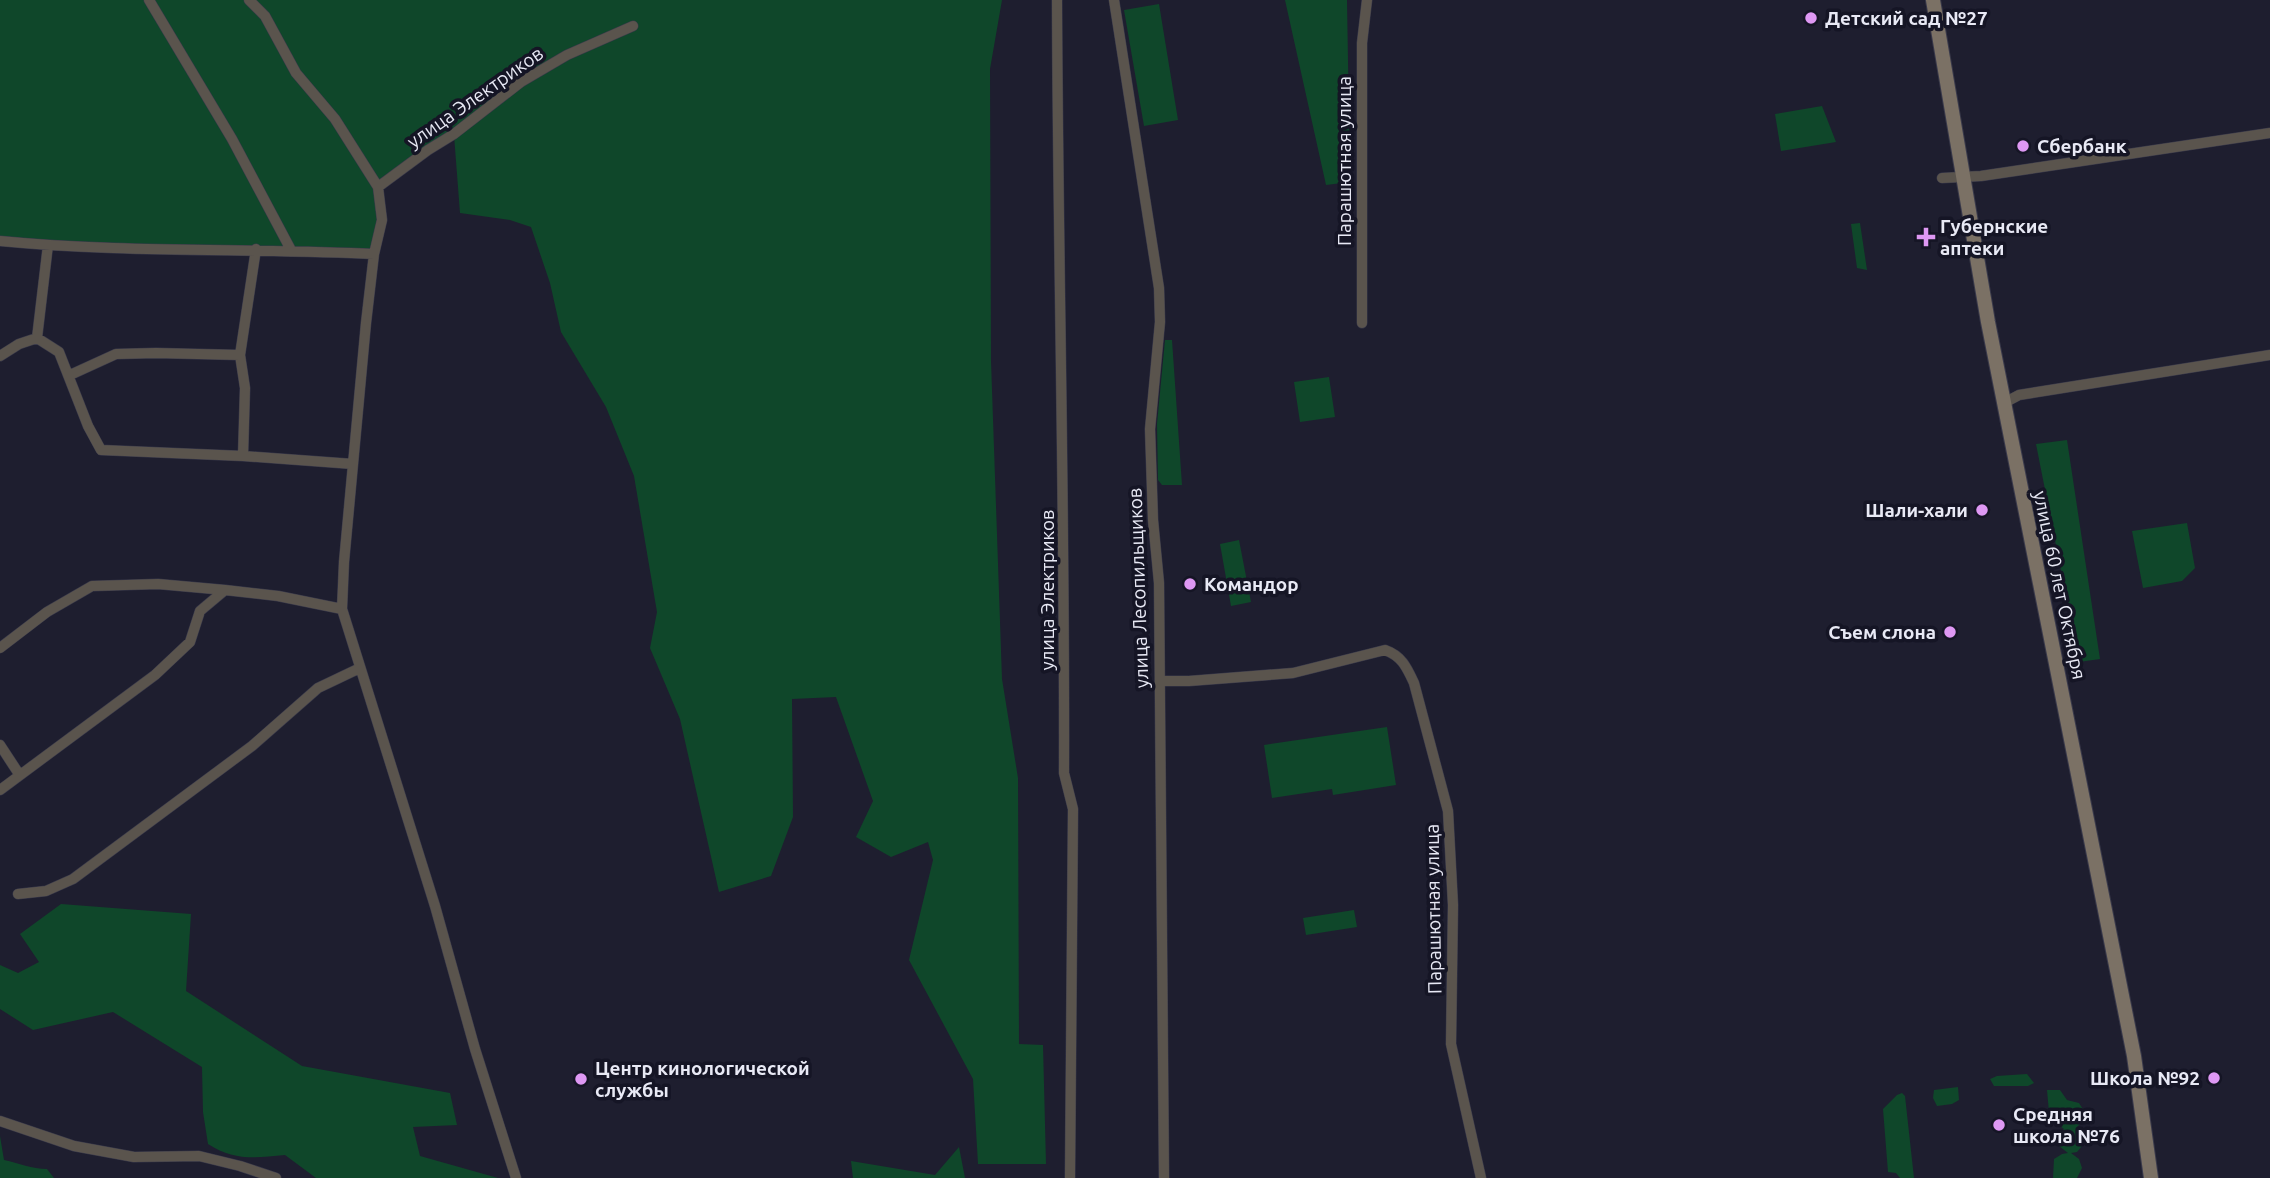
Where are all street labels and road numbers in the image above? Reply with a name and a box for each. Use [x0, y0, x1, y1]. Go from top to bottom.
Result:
street label: улица Электриков [403, 42, 547, 152]
street label: Парашютная улица [1333, 76, 1355, 246]
street label: улица Лесопильщиков [1124, 487, 1152, 689]
street label: улица 60 лет Октября [2029, 489, 2091, 681]
street label: улица Электриков [1036, 510, 1058, 671]
street label: Парашютная улица [1421, 824, 1445, 994]

